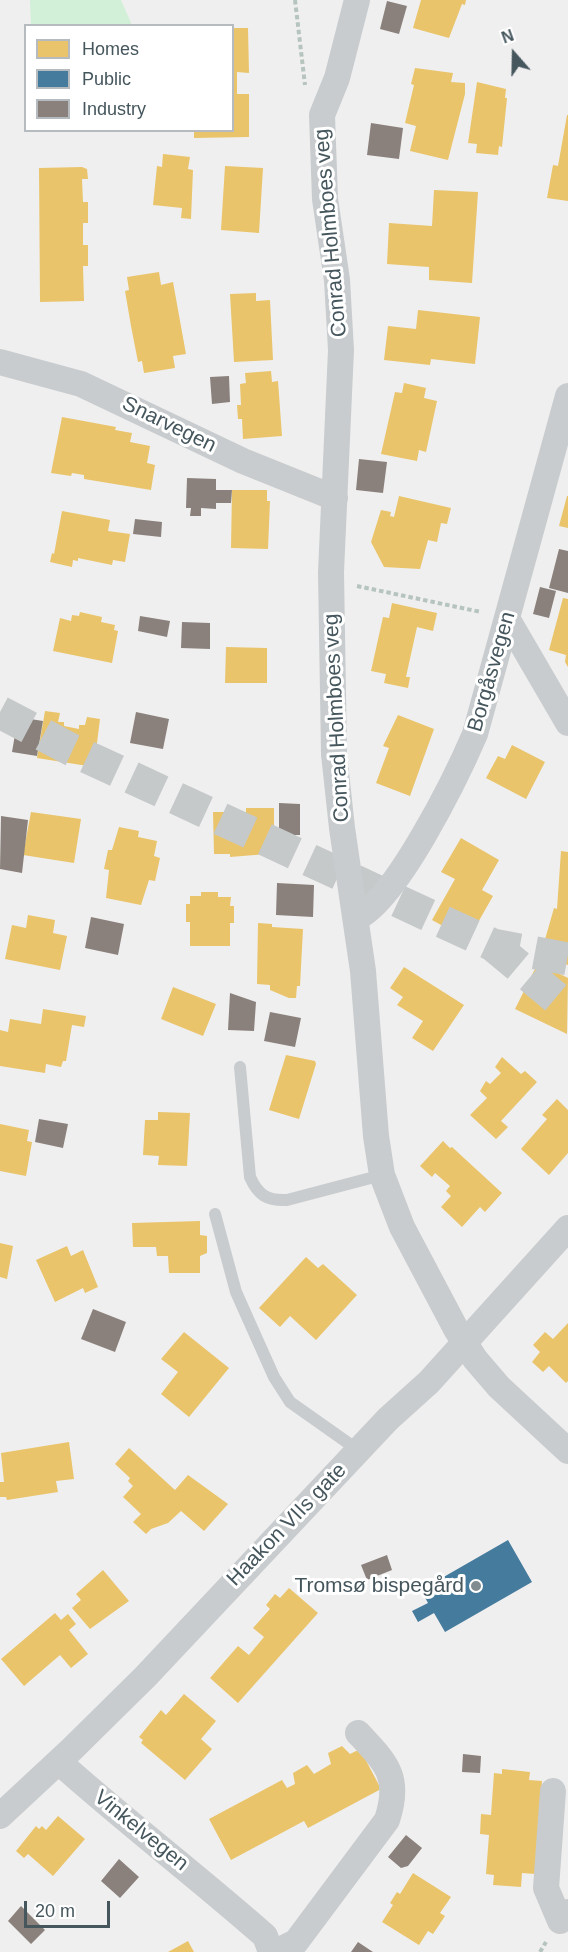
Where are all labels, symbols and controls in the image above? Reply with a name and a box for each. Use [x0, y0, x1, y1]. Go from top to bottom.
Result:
legend [24, 24, 234, 132]
north arrow [484, 24, 544, 84]
text: N [499, 27, 516, 47]
text: Homes [82, 39, 139, 59]
text: Public [82, 69, 131, 89]
text: Industry [82, 99, 146, 119]
street label: Conrad Holmboes veg [309, 128, 353, 338]
street label: Snarvegen [118, 391, 220, 459]
street label: Borgåsvegen [463, 609, 521, 735]
street label: Conrad Holmboes veg [319, 613, 355, 823]
street label: Haakon VIIs gate [222, 1458, 352, 1592]
place label: Tromsø bispegård [294, 1573, 464, 1599]
marker: Tromsø bispegård [469, 1579, 483, 1593]
street label: Vinkelvegen [89, 1785, 193, 1877]
scale bar [27, 1889, 112, 1927]
text: 20 m [35, 1901, 75, 1921]

